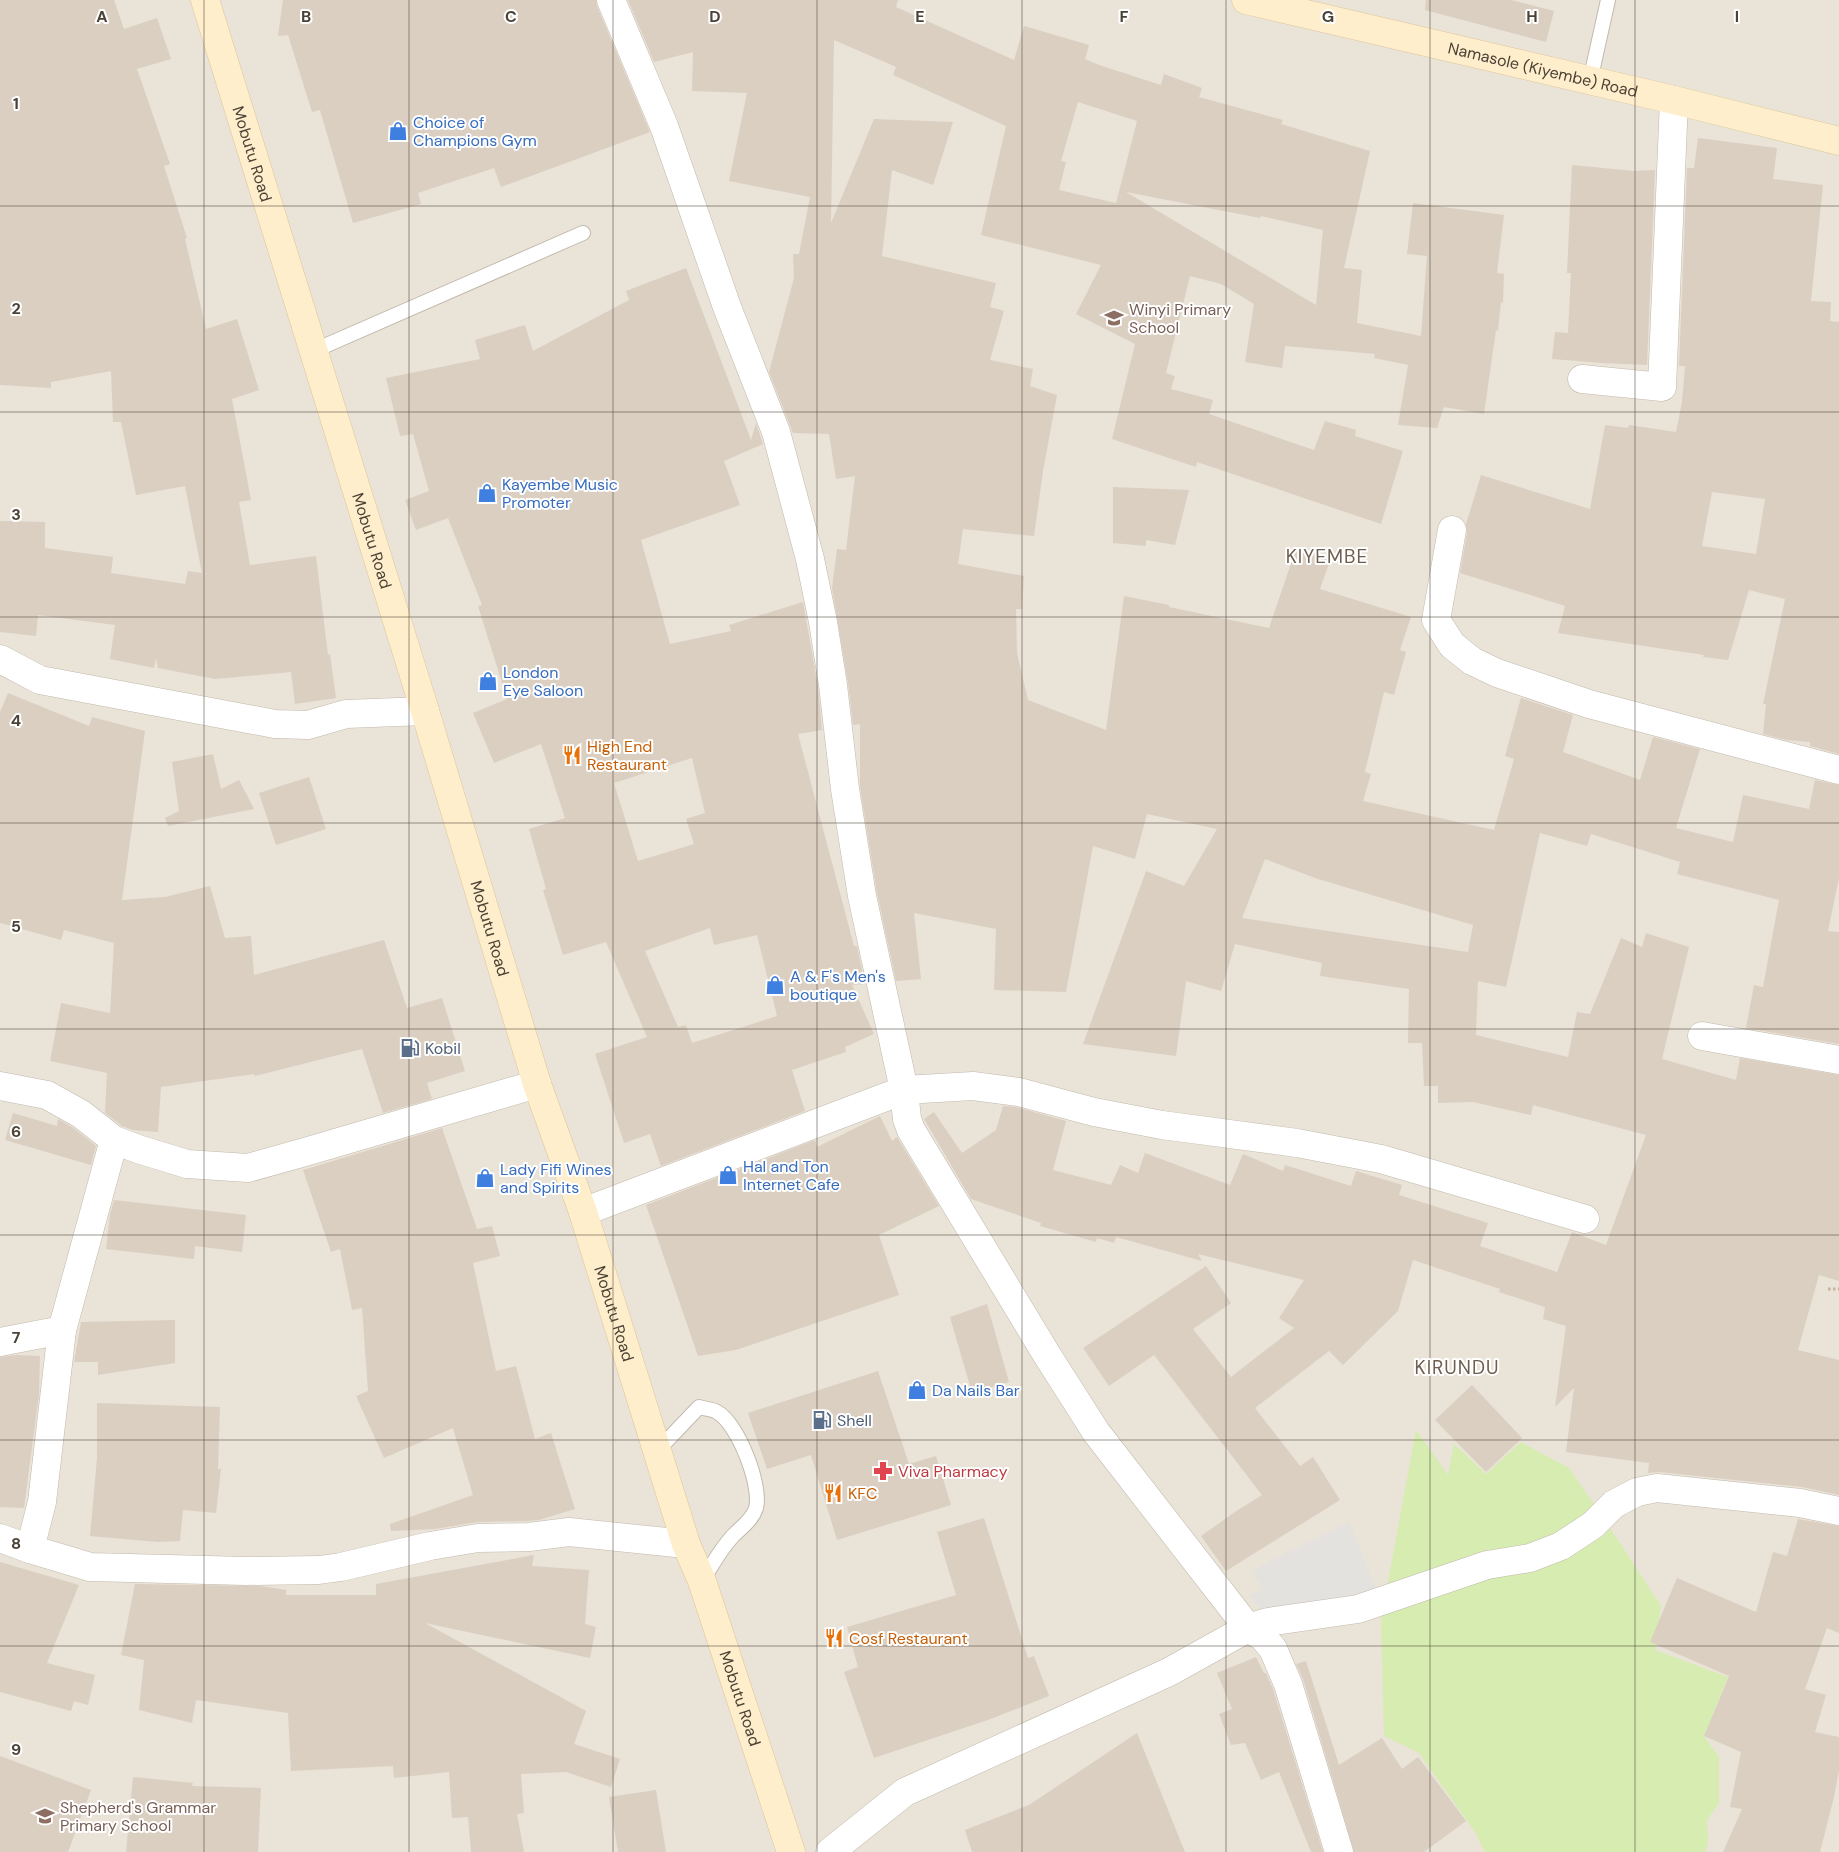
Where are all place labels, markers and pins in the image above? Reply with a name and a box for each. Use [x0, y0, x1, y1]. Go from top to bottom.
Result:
place label: Choice of Champions Gym [413, 112, 537, 151]
shop icon: Choice of Champions Gym [387, 120, 409, 142]
place label: Winyi Primary School [1129, 299, 1231, 338]
school or university icon: Winyi Primary School [1103, 307, 1125, 329]
place label: Kayembe Music Promoter [502, 474, 618, 513]
shop icon: Kayembe Music Promoter [476, 482, 498, 504]
place label: London Eye Saloon [503, 662, 583, 701]
shop icon: London Eye Saloon [477, 670, 499, 692]
place label: High End Restaurant [587, 736, 667, 775]
restaurant icon: High End Restaurant [561, 744, 583, 766]
place label: A & F's Men's boutique [790, 966, 886, 1005]
shop icon: A & F's Men's boutique [764, 974, 786, 996]
fuel station icon: Kobil [399, 1037, 421, 1059]
place label: Kobil [425, 1038, 461, 1059]
place label: Hal and Ton Internet Cafe [743, 1156, 840, 1195]
place label: Lady Fifi Wines and Spirits [500, 1159, 612, 1198]
shop icon: Hal and Ton Internet Cafe [717, 1164, 739, 1186]
shop icon: Lady Fifi Wines and Spirits [474, 1167, 496, 1189]
shop icon: Da Nails Bar [906, 1379, 928, 1401]
place label: Da Nails Bar [932, 1380, 1020, 1401]
fuel station icon: Shell [811, 1409, 833, 1431]
place label: Shell [837, 1410, 872, 1431]
pharmacy icon: Viva Pharmacy [872, 1460, 894, 1482]
place label: Viva Pharmacy [898, 1461, 1008, 1482]
restaurant icon: KFC [822, 1482, 844, 1504]
place label: KFC [848, 1483, 877, 1504]
restaurant icon: Cosf Restaurant [823, 1627, 845, 1649]
place label: Cosf Restaurant [849, 1628, 968, 1649]
place label: Shepherd's Grammar Primary School [60, 1797, 216, 1836]
school or university icon: Shepherd's Grammar Primary School [34, 1805, 56, 1827]

